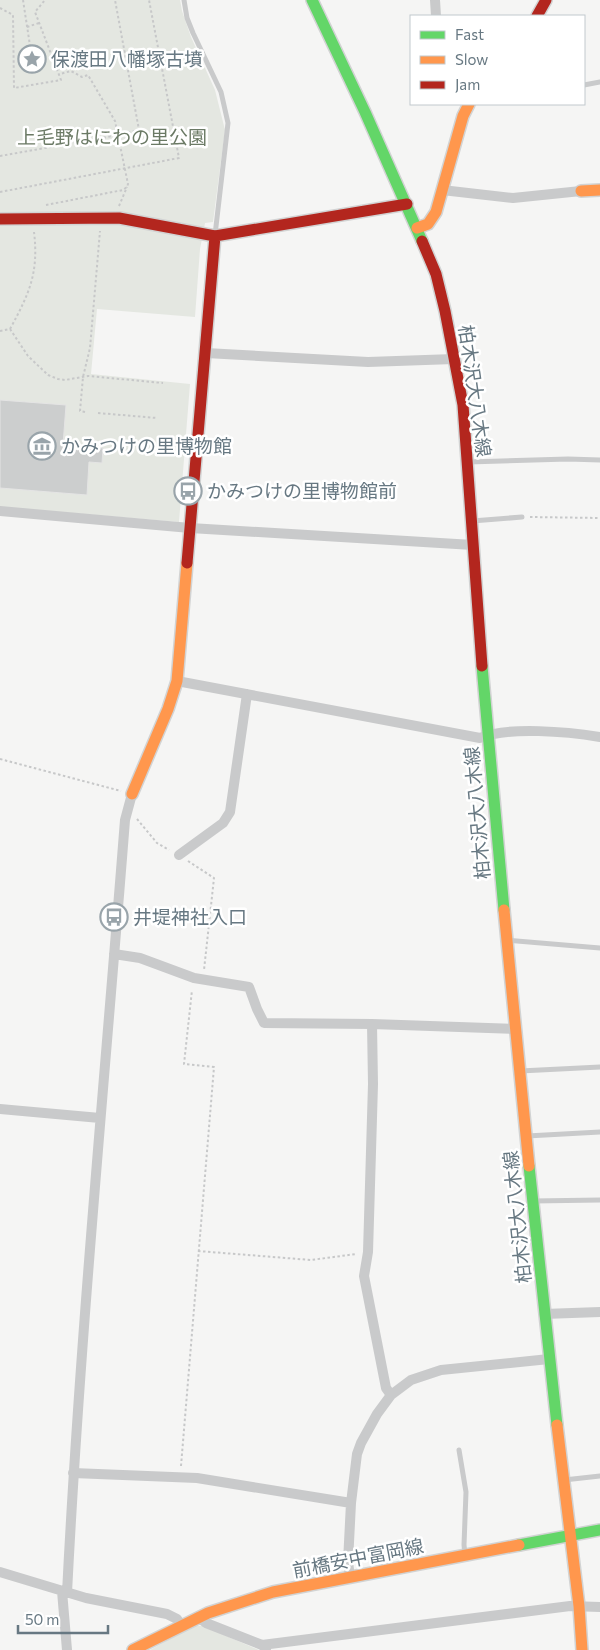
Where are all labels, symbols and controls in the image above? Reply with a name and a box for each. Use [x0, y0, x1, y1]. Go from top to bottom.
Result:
legend [410, 15, 585, 105]
text: Fast [455, 25, 484, 43]
place icon: 保渡田八幡塚古墳 [17, 44, 47, 74]
place label: 保渡田八幡塚古墳 [51, 47, 203, 70]
text: Slow [455, 50, 488, 68]
text: Jam [455, 75, 480, 93]
park label: 上毛野はにわの里公園 [17, 125, 207, 148]
street label: 柏木沢大八木線 [455, 323, 496, 458]
museum icon: かみつけの里博物館 [27, 431, 57, 461]
place label: かみつけの里博物館 [61, 434, 232, 457]
bus stop icon: かみつけの里博物館前 [173, 476, 203, 506]
place label: かみつけの里博物館前 [207, 479, 397, 502]
street label: 柏木沢大八木線 [459, 746, 494, 880]
bus stop icon: 井堤神社入口 [99, 902, 129, 932]
place label: 井堤神社入口 [133, 905, 247, 928]
street label: 柏木沢大八木線 [498, 1150, 535, 1284]
street label: 前橋安中富岡線 [290, 1534, 425, 1581]
scale bar [18, 1602, 108, 1634]
text: 50 m [25, 1610, 59, 1628]

